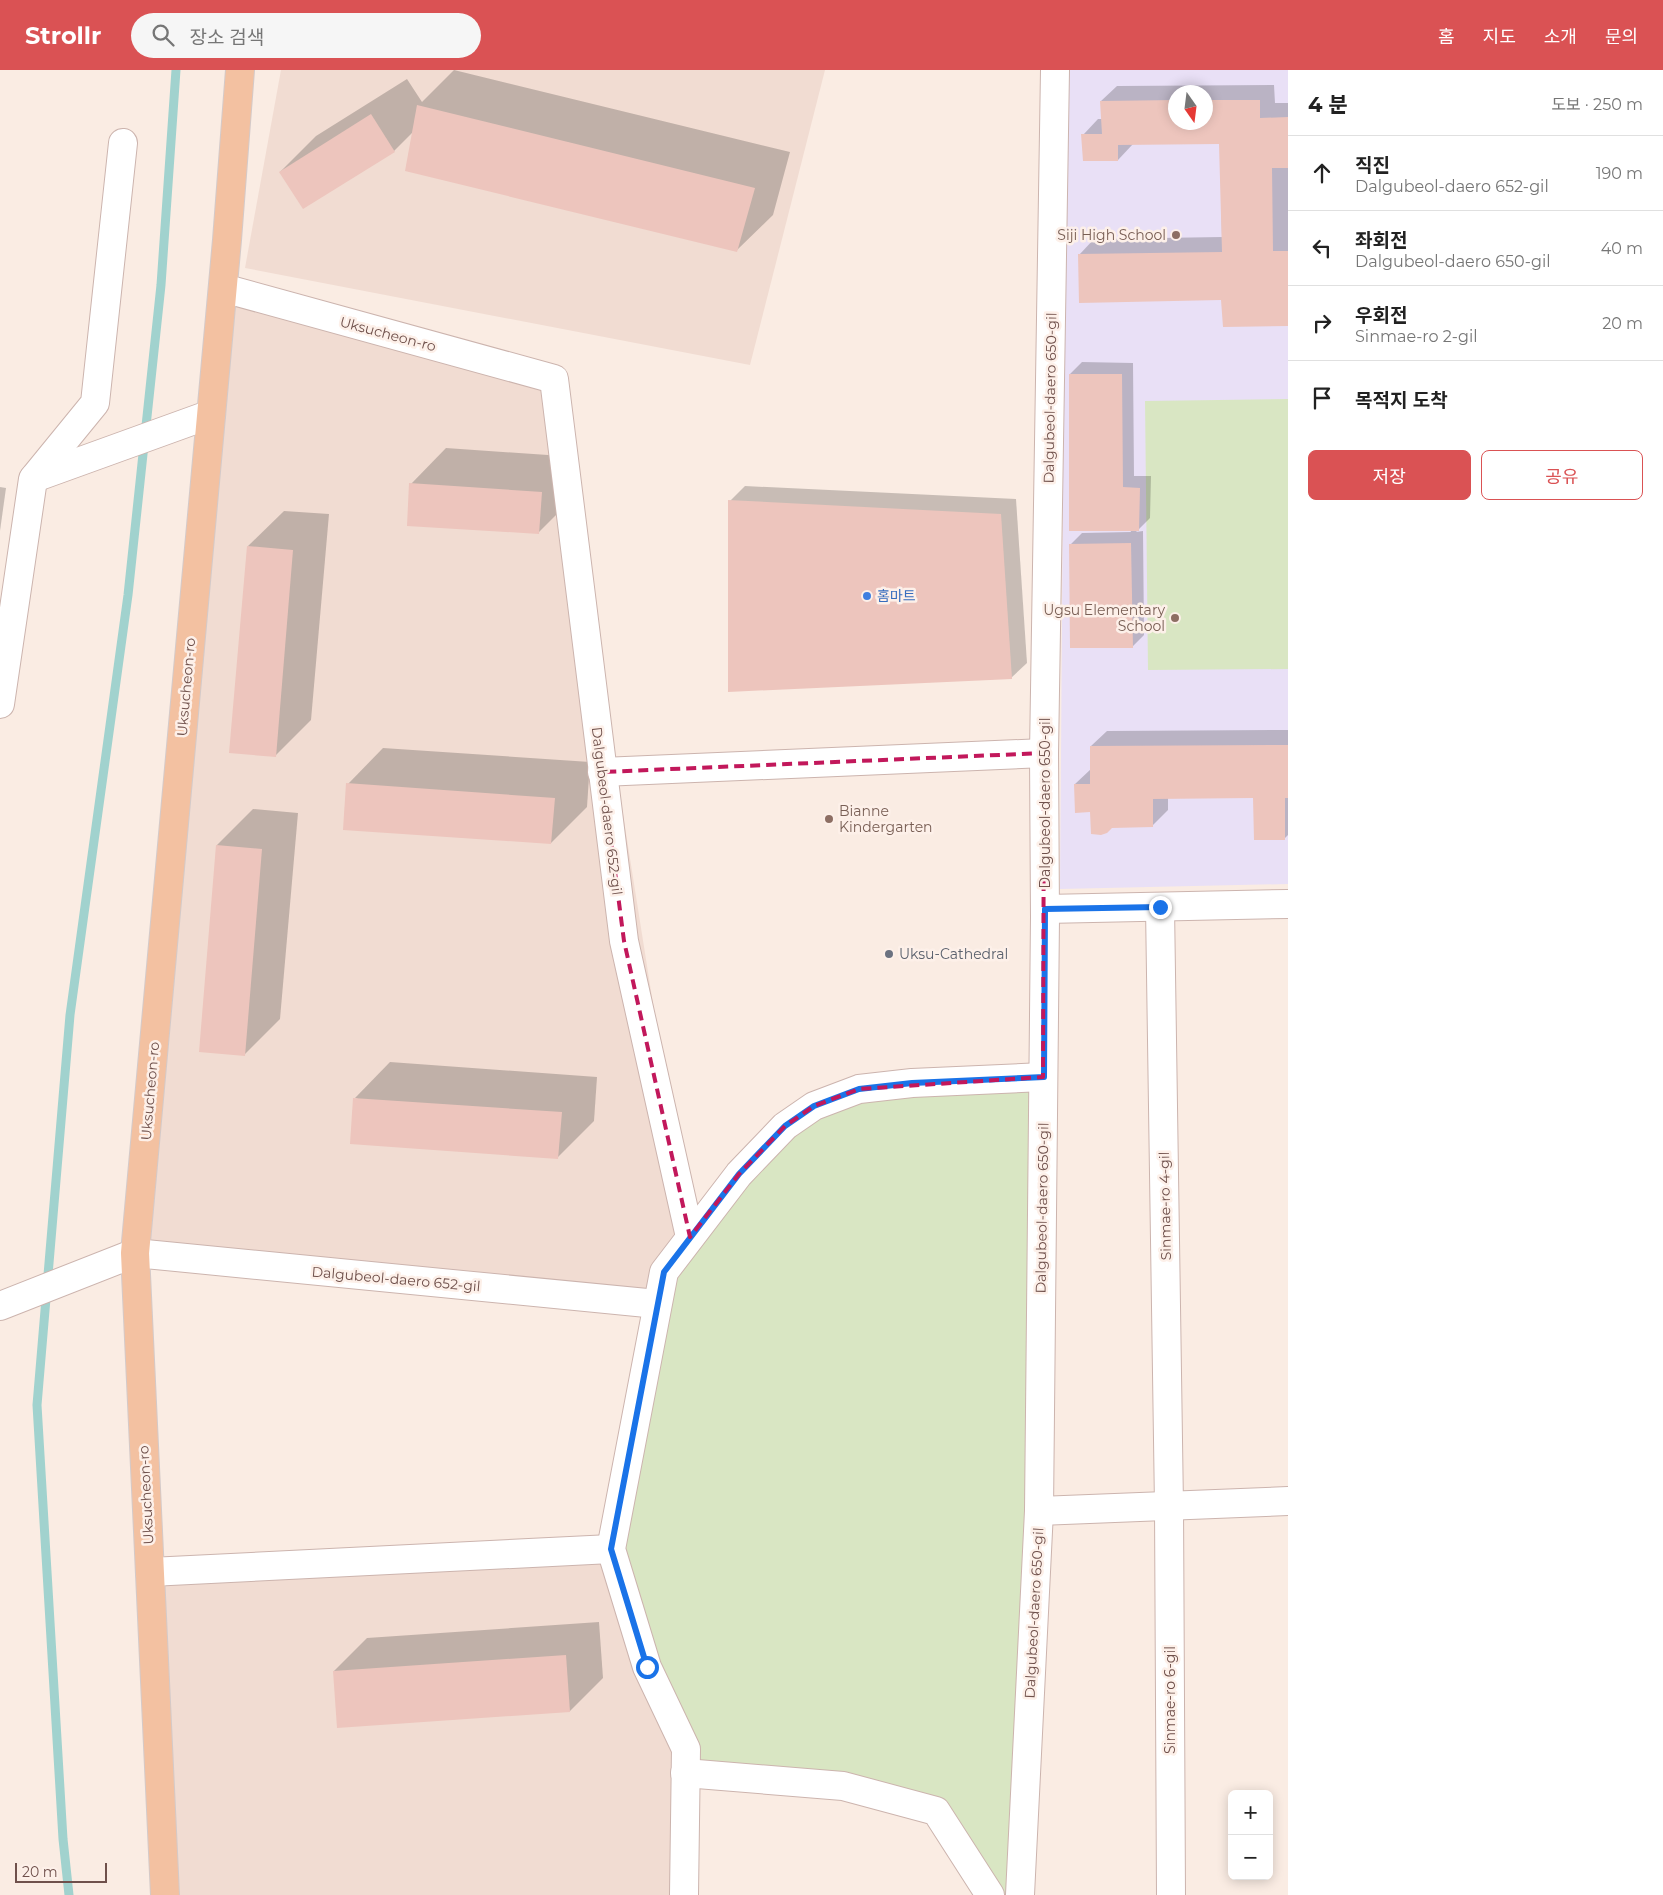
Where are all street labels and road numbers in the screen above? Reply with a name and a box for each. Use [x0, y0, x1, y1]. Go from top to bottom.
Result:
street label: Uksucheon-ro [338, 312, 438, 356]
street label: Dalgubeol-daero 650-gil [1040, 312, 1060, 484]
street label: Uksucheon-ro [173, 637, 199, 737]
street label: Dalgubeol-daero 650-gil [1036, 717, 1054, 889]
street label: Dalgubeol-daero 652-gil [588, 726, 626, 896]
street label: Uksucheon-ro [137, 1041, 163, 1141]
street label: Dalgubeol-daero 650-gil [1032, 1122, 1052, 1294]
street label: Sinmae-ro 4-gil [1155, 1151, 1175, 1261]
street label: Dalgubeol-daero 652-gil [311, 1263, 481, 1295]
street label: Uksucheon-ro [134, 1445, 158, 1545]
street label: Dalgubeol-daero 650-gil [1021, 1527, 1047, 1699]
street label: Sinmae-ro 6-gil [1161, 1646, 1179, 1754]

